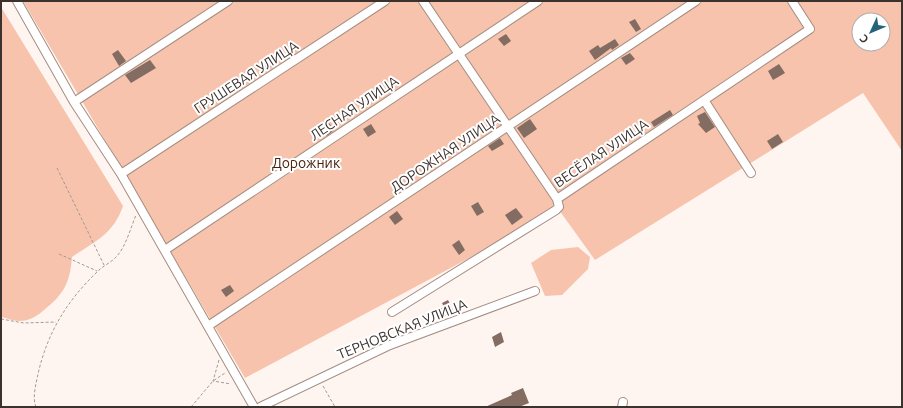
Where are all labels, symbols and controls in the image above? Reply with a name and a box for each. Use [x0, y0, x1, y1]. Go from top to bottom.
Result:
north arrow [851, 12, 891, 52]
text: С [857, 32, 871, 46]
street label: ГРУШЕВАЯ УЛИЦА [191, 37, 301, 117]
street label: ЛЕСНАЯ УЛИЦА [307, 73, 401, 143]
street label: ДОРОЖНАЯ УЛИЦА [387, 110, 503, 196]
street label: ВЕСЁЛАЯ УЛИЦА [551, 116, 651, 190]
park label: Дорожник [272, 155, 340, 171]
street label: ТЕРНОВСКАЯ УЛИЦА [335, 296, 469, 362]

